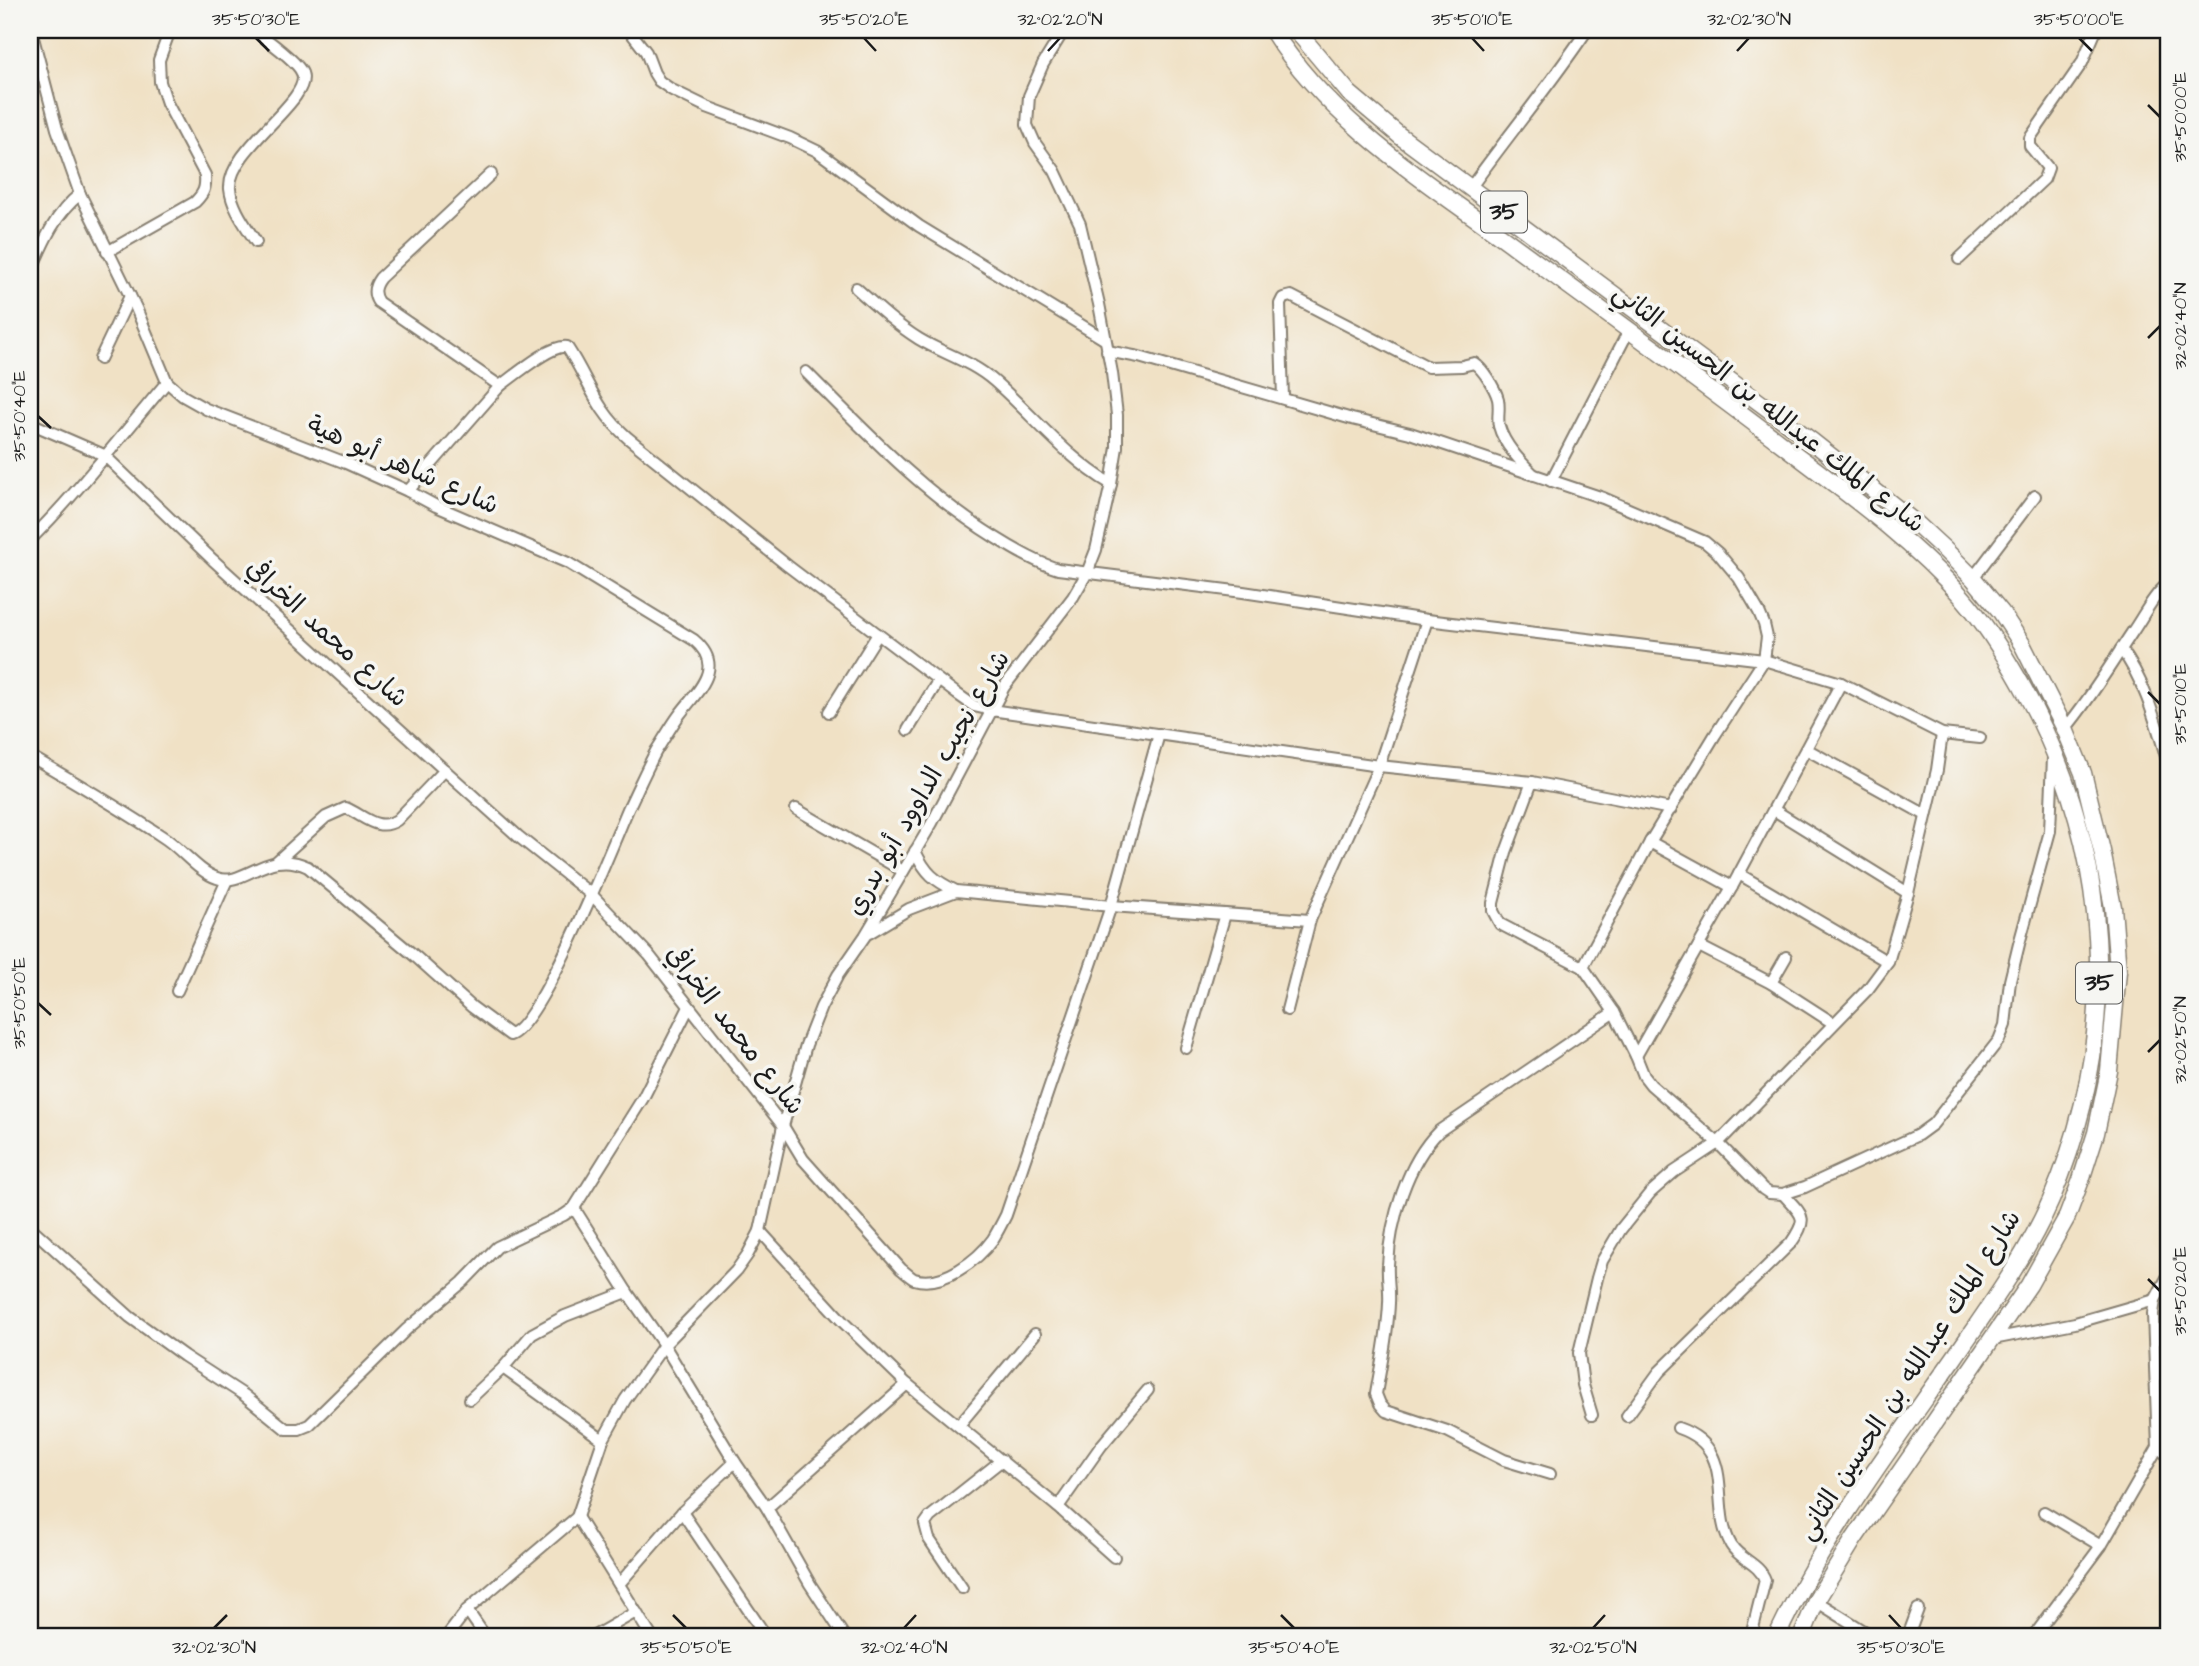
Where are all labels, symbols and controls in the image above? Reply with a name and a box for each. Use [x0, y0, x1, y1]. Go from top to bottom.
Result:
text: 35°50'30"E [212, 7, 300, 32]
text: 35°50'20"E [819, 7, 909, 32]
text: 32°02'20"N [1017, 7, 1103, 32]
text: 35°50'10"E [1431, 7, 1513, 32]
text: 32°02'30"N [1707, 7, 1791, 32]
text: 35°50'00"E [2034, 7, 2125, 32]
text: 35°50'00"E [2168, 71, 2193, 162]
road number: 35 [1481, 192, 1527, 232]
street label: شارع الملك عبدالله بن الحسين الثاني [1603, 275, 1933, 545]
text: 32°02'40"N [2168, 282, 2193, 370]
text: 35°50'40"E [7, 370, 32, 462]
street label: شارع شاهر أبو هية [301, 407, 505, 523]
street label: شارع محمد الخرافي [238, 550, 416, 716]
street label: شارع نجيب الداوود أبو بدري [837, 644, 1019, 922]
text: 35°50'10"E [2168, 663, 2193, 745]
street label: شارع محمد الخرافي [657, 937, 813, 1123]
text: 35°50'50"E [7, 957, 32, 1049]
road number: 35 [2076, 962, 2122, 1003]
text: 32°02'50"N [2168, 996, 2193, 1084]
street label: شارع الملك عبدالله بن الحسين الثاني [1788, 1203, 2033, 1549]
text: 35°50'20"E [2168, 1246, 2193, 1336]
text: 32°02'30"N [172, 1635, 256, 1660]
text: 35°50'50"E [640, 1635, 732, 1660]
text: 32°02'40"N [860, 1635, 948, 1660]
text: 35°50'40"E [1248, 1635, 1340, 1660]
text: 32°02'50"N [1549, 1635, 1637, 1660]
text: 35°50'30"E [1857, 1635, 1945, 1660]

